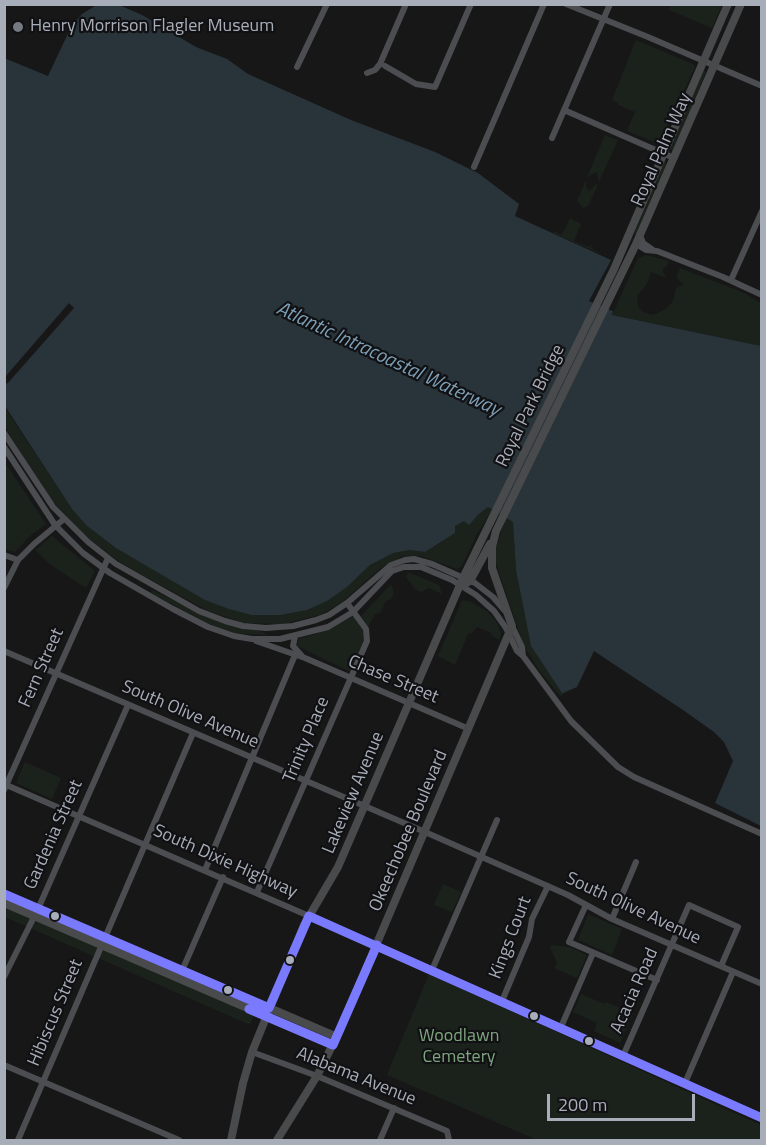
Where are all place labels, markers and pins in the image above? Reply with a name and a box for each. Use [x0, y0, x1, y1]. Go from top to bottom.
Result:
place label: Henry Morrison Flagler Museum [30, 16, 274, 38]
marker: Henry Morrison Flagler Museum [11, 20, 25, 34]
unlabelled marker [49, 910, 61, 922]
unlabelled marker [284, 954, 296, 966]
unlabelled marker [222, 984, 234, 996]
unlabelled marker [528, 1010, 540, 1022]
unlabelled marker [583, 1035, 595, 1047]

